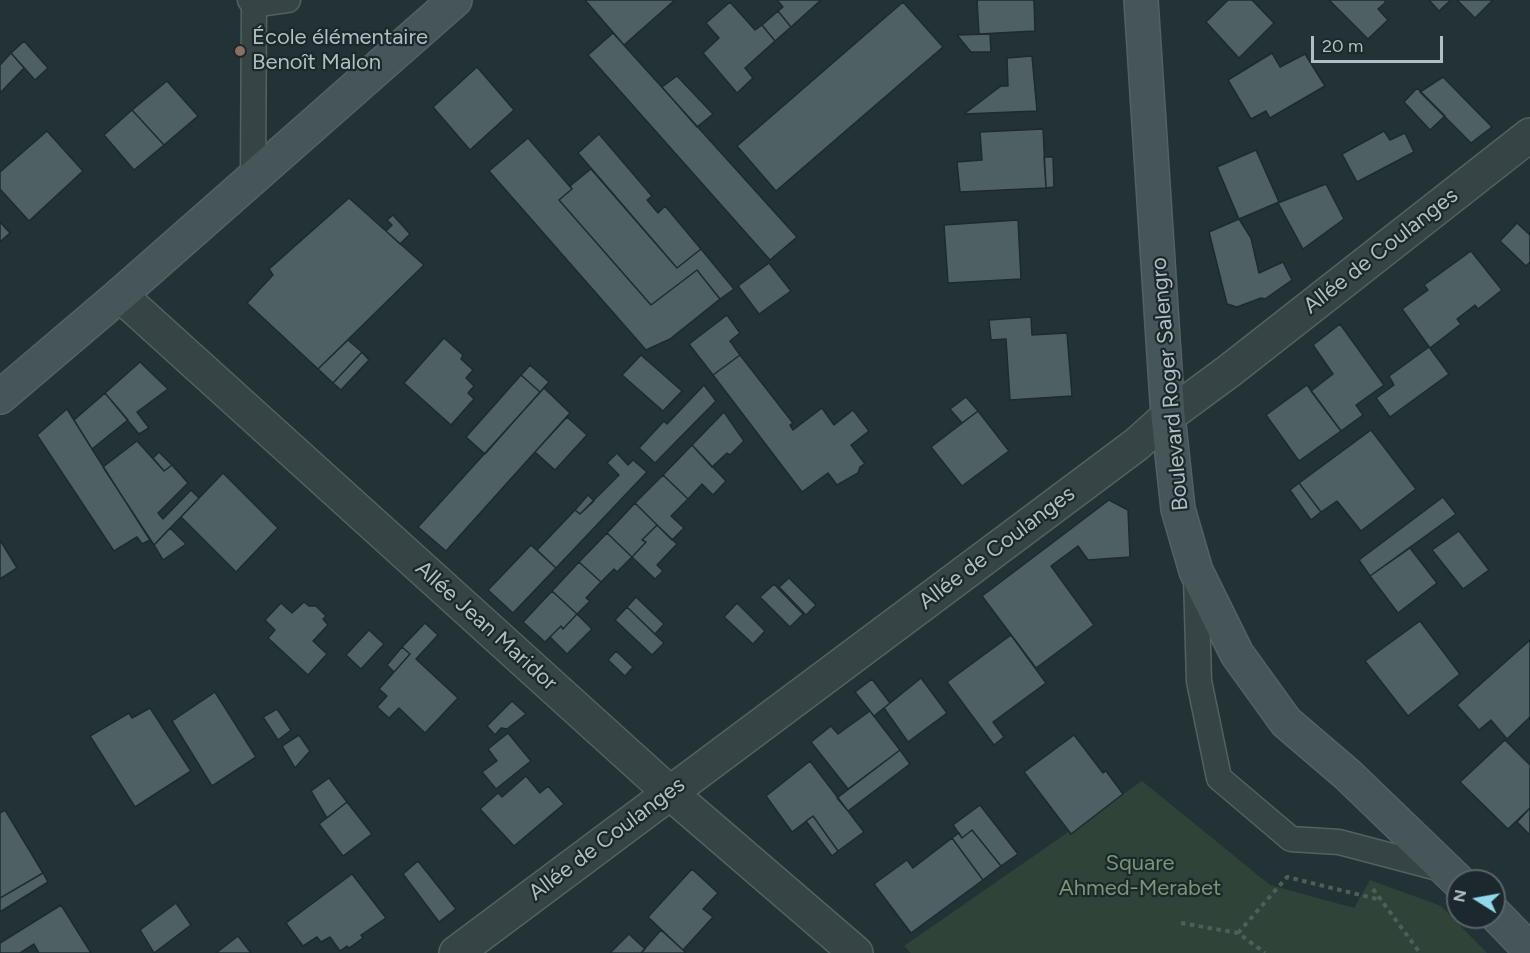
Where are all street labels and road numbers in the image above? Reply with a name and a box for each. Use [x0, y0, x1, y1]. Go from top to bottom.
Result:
street label: Allée de Coulanges [1298, 182, 1464, 320]
street label: Boulevard Roger Salengro [1146, 256, 1194, 512]
street label: Allée de Coulanges [914, 481, 1080, 615]
street label: Allée Jean Maridor [410, 555, 562, 697]
street label: Allée de Coulanges [524, 772, 690, 906]

